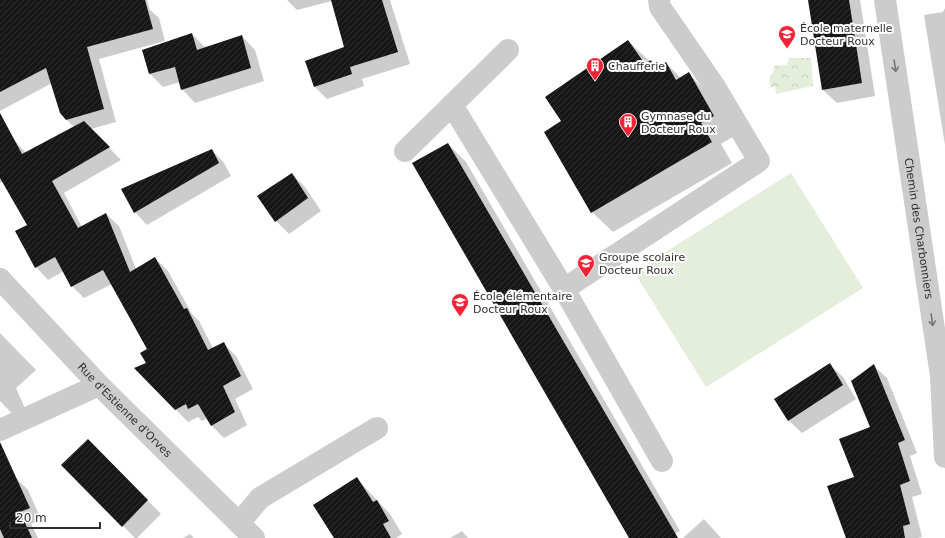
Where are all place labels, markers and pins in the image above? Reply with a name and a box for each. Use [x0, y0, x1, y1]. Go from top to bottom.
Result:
place label: École maternelle Docteur Roux [800, 22, 893, 48]
school or university icon: École maternelle Docteur Roux [777, 24, 797, 49]
building icon: Chaufferie [585, 56, 605, 81]
place label: Chaufferie [608, 60, 665, 73]
place label: Gymnase du Docteur Roux [641, 110, 716, 136]
building icon: Gymnase du Docteur Roux [618, 112, 638, 137]
place label: Groupe scolaire Docteur Roux [599, 251, 685, 277]
school or university icon: Groupe scolaire Docteur Roux [576, 253, 596, 278]
place label: École élémentaire Docteur Roux [473, 290, 572, 316]
school or university icon: École élémentaire Docteur Roux [450, 292, 470, 317]

